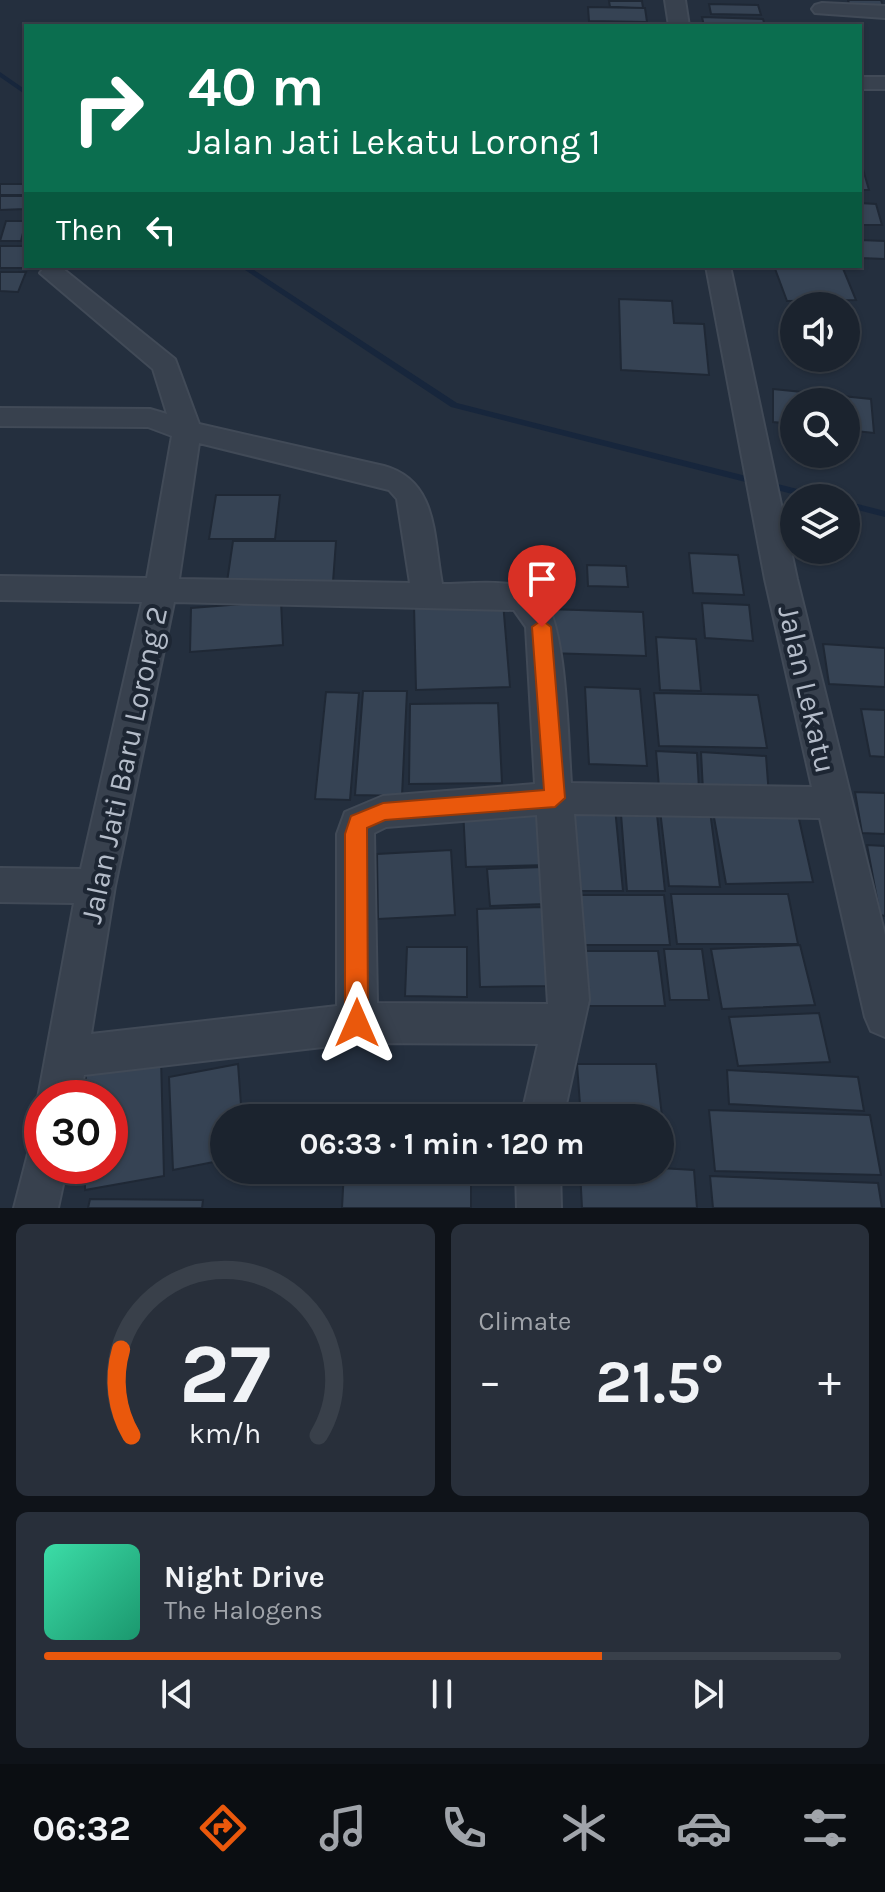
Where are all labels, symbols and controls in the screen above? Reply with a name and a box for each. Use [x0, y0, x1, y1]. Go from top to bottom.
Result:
text: 40 m [188, 54, 324, 119]
icon: right [56, 56, 160, 160]
text: Jalan Jati Lekatu Lorong 1 [188, 121, 601, 163]
icon: left [139, 208, 183, 252]
text: Then [56, 212, 123, 248]
map controls [780, 292, 860, 564]
button: sound [780, 292, 860, 372]
button: search [780, 388, 860, 468]
button: layers [780, 484, 860, 564]
pin [508, 545, 576, 627]
icon: arrive [520, 557, 564, 601]
street label: Jalan Lekatu [770, 602, 844, 776]
street label: Jalan Jati Baru Lorong 2 [73, 603, 175, 927]
position arrow [315, 981, 399, 1065]
speed limit sign: 30 [24, 1080, 128, 1184]
text: 06:33 · 1 min · 120 m [299, 1126, 585, 1162]
text: Climate [479, 1306, 571, 1337]
text: 27 [179, 1326, 271, 1423]
text: 21.5° [595, 1347, 724, 1417]
text: − [479, 1356, 502, 1407]
text: + [818, 1356, 841, 1407]
text: km/h [189, 1417, 261, 1450]
text: Night Drive [164, 1559, 325, 1595]
text: The Halogens [164, 1595, 323, 1626]
icon: previous [155, 1672, 199, 1716]
icon: pause [420, 1672, 464, 1716]
icon: next [686, 1672, 730, 1716]
icon: directions [195, 1800, 251, 1856]
icon: music [315, 1800, 371, 1856]
icon: phone [436, 1800, 492, 1856]
icon: climate [556, 1800, 612, 1856]
icon: car [676, 1800, 732, 1856]
icon: filters [797, 1800, 853, 1856]
text: 06:32 [32, 1807, 131, 1849]

